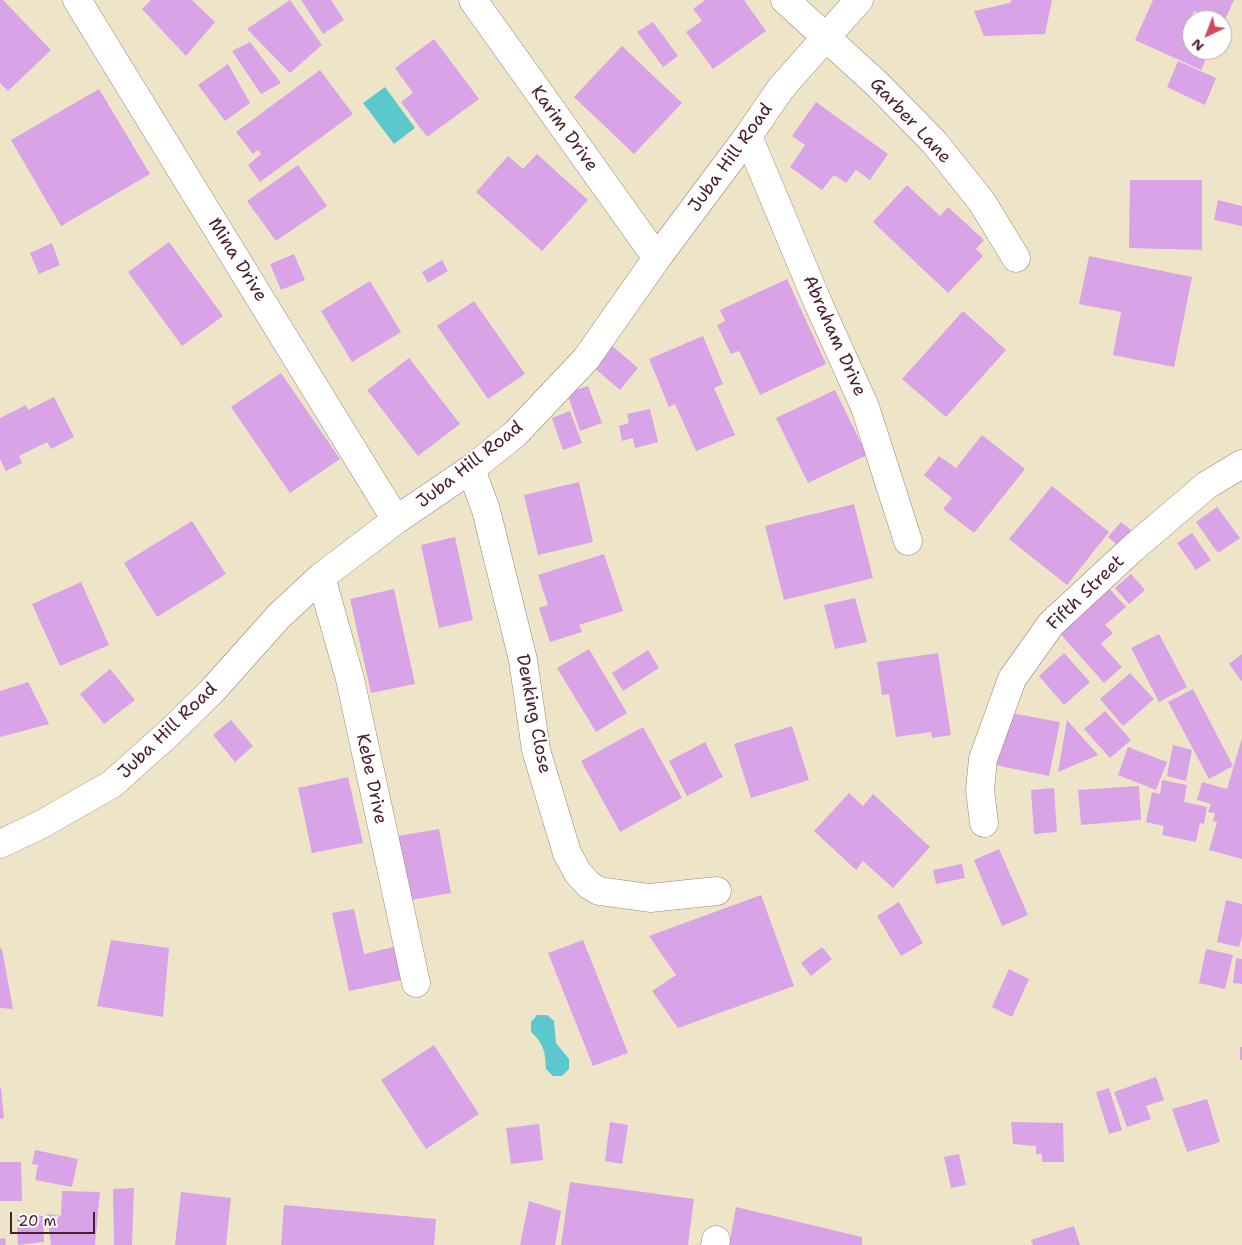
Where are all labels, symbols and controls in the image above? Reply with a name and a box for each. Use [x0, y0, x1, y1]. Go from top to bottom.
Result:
north arrow [1182, 10, 1232, 60]
text: N [1187, 35, 1208, 56]
street label: Garber Lane [865, 74, 955, 168]
street label: Karim Drive [526, 82, 602, 176]
street label: Juba Hill Road [684, 100, 778, 216]
street label: Mina Drive [203, 214, 271, 306]
street label: Abraham Drive [798, 272, 870, 400]
street label: Juba Hill Road [413, 417, 527, 513]
street label: Fifth Street [1043, 551, 1129, 635]
street label: Denking Close [511, 653, 555, 775]
street label: Juba Hill Road [114, 678, 222, 784]
street label: Kebe Drive [351, 732, 391, 826]
scale bar [12, 1202, 98, 1234]
text: 20 m [18, 1211, 57, 1231]

